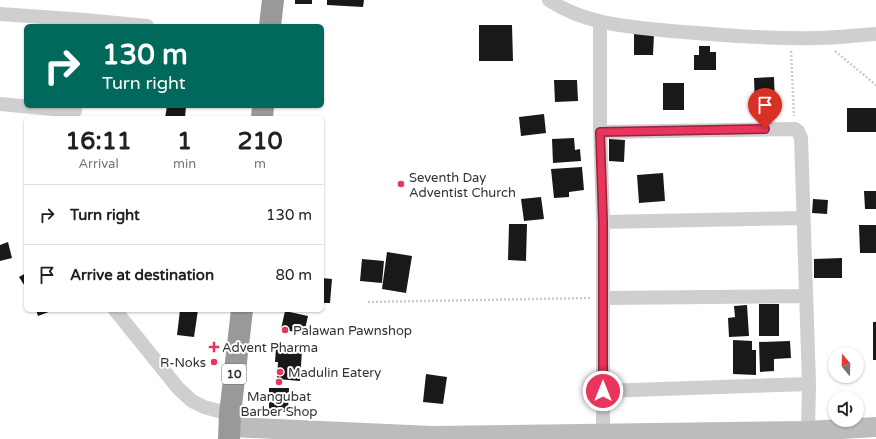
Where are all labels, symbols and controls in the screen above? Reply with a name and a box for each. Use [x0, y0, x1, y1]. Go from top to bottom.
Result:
text: 130 m [102, 38, 188, 72]
icon: right [36, 40, 88, 92]
text: Turn right [102, 72, 186, 94]
pin [748, 88, 782, 129]
icon: arrive [754, 94, 776, 116]
text: 16:11 [65, 127, 132, 156]
text: 1 [177, 127, 192, 156]
text: 210 [237, 127, 283, 156]
text: Arrival [78, 156, 119, 172]
text: min [173, 156, 196, 172]
text: m [254, 156, 266, 172]
place label: Seventh Day Adventist Church [409, 170, 516, 201]
marker: Seventh Day Adventist Church [396, 179, 406, 189]
icon: right [36, 204, 58, 226]
text: Turn right [70, 206, 140, 224]
text: 130 m [266, 206, 312, 224]
icon: arrive [36, 264, 58, 286]
text: Arrive at destination [70, 266, 214, 284]
text: 80 m [275, 266, 312, 284]
place label: Palawan Pawnshop [293, 323, 412, 339]
marker: Palawan Pawnshop [280, 325, 290, 335]
place label: Advent Pharma [222, 340, 318, 356]
marker: Advent Pharma [209, 342, 219, 352]
north arrow [828, 347, 864, 383]
map controls [828, 347, 864, 427]
place label: R-Noks [160, 355, 206, 371]
marker: R-Noks [209, 357, 219, 367]
road number: 10 [222, 364, 246, 384]
place label: Madulin Eatery [288, 365, 381, 381]
marker: Madulin Eatery [275, 367, 285, 377]
position arrow [582, 370, 624, 412]
marker: Mangubat Barber Shop [274, 377, 284, 387]
place label: Mangubat Barber Shop [240, 389, 318, 420]
button: sound [828, 391, 864, 427]

